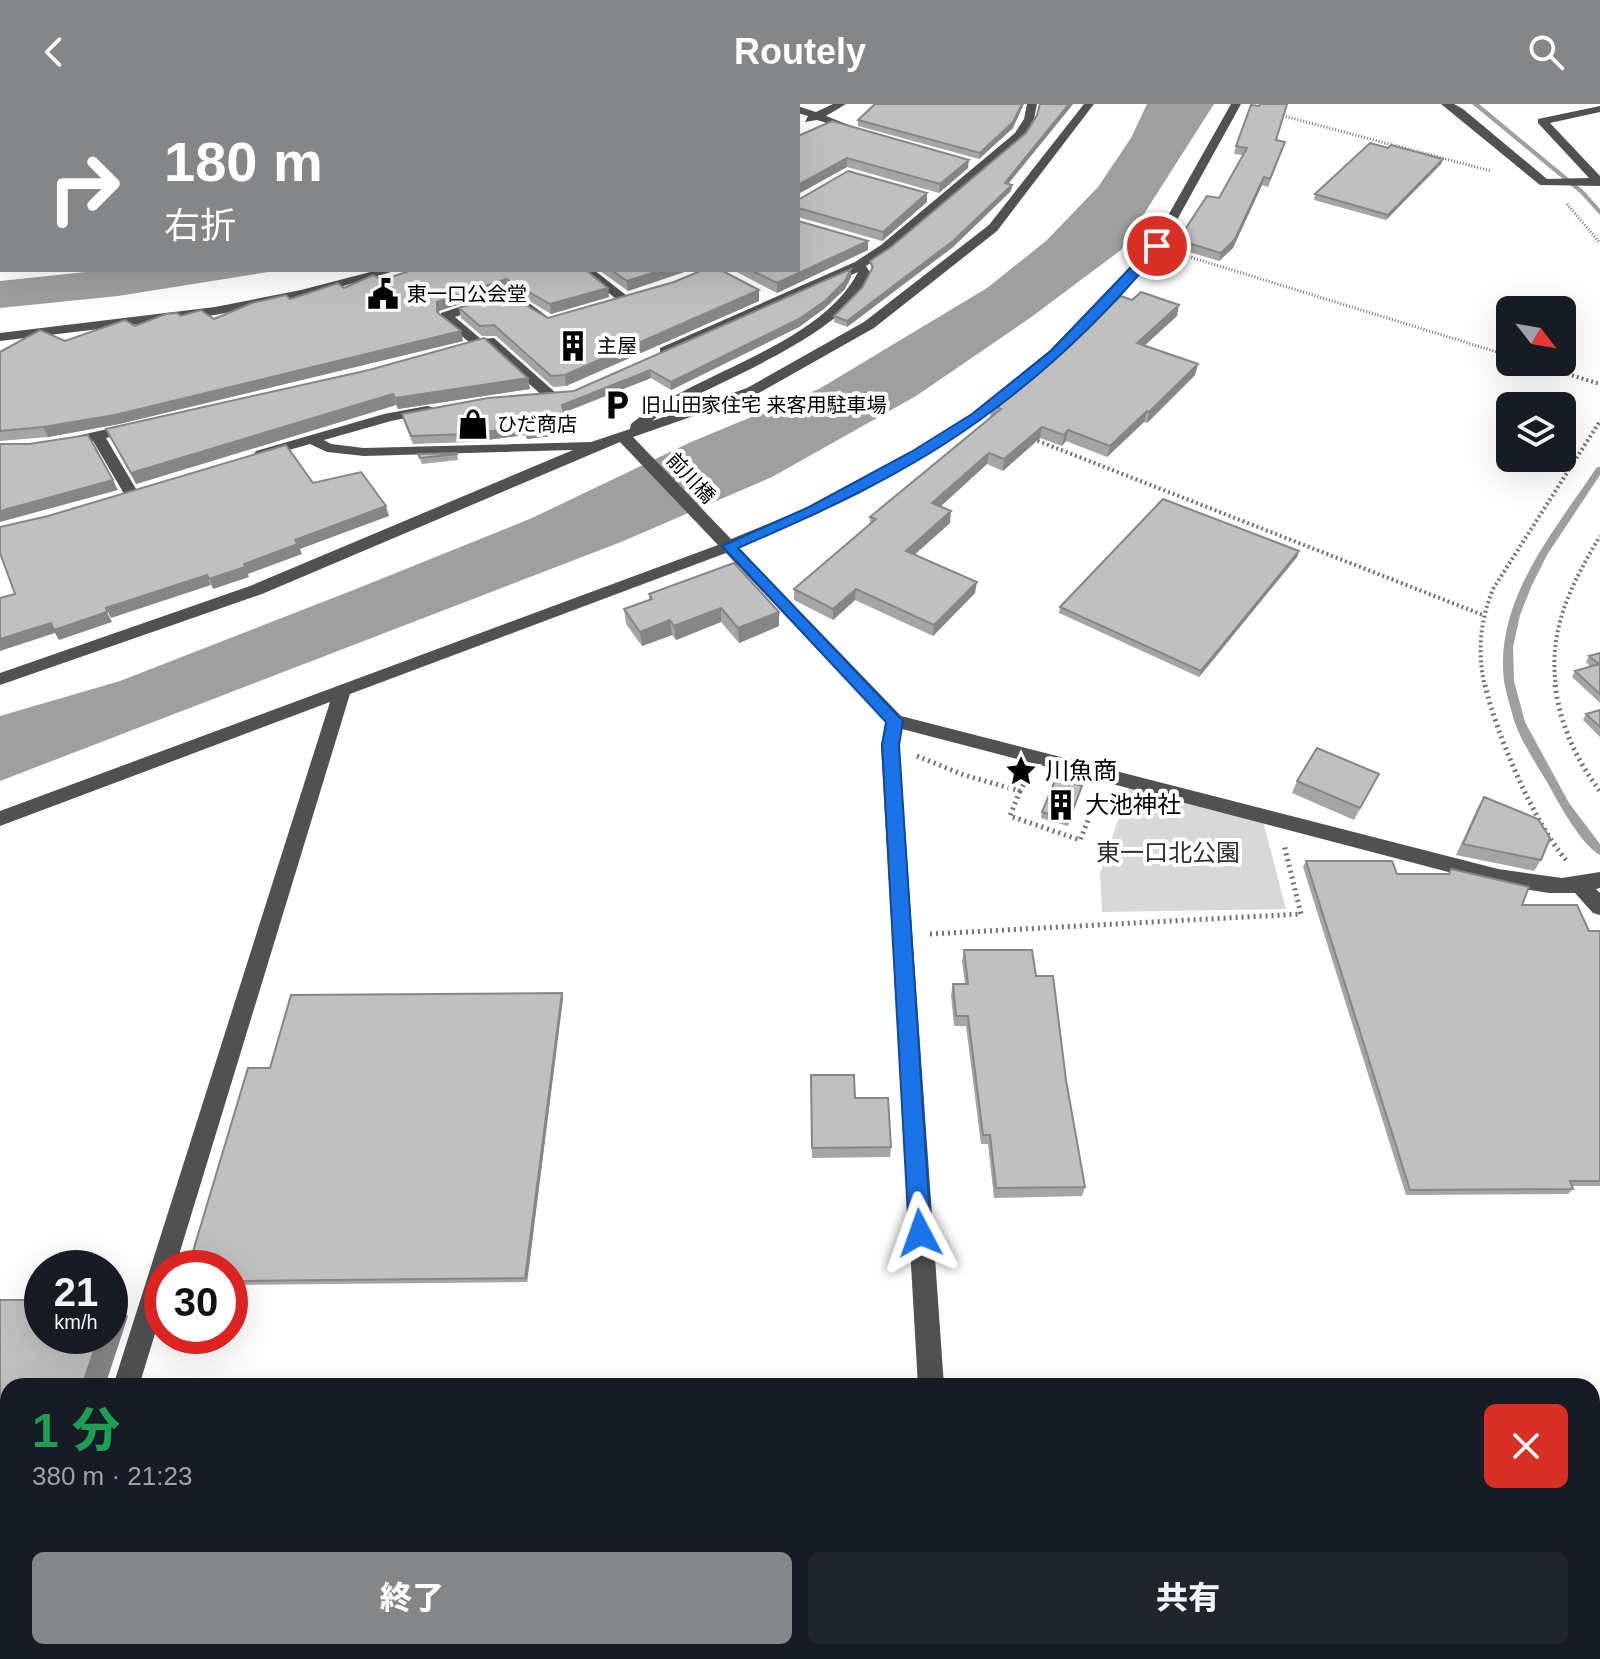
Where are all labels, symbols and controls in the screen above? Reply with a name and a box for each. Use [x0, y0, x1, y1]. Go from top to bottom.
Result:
icon: back [32, 30, 76, 74]
icon: search [1524, 30, 1568, 74]
text: Routely [734, 31, 866, 72]
text: 180 m [164, 130, 323, 193]
icon: right [32, 136, 136, 240]
text: 右折 [164, 205, 236, 246]
pin [1123, 212, 1191, 280]
icon: arrive [1135, 224, 1179, 268]
public building icon: 東一口公会堂 [366, 277, 400, 311]
place label: 東一口公会堂 [407, 283, 527, 305]
north arrow [1496, 296, 1576, 376]
map controls [1496, 296, 1576, 472]
building icon: 主屋 [556, 329, 590, 363]
place label: 主屋 [597, 335, 637, 357]
parking icon: 旧山田家住宅 来客用駐車場 [600, 388, 634, 422]
button: layers [1496, 392, 1576, 472]
place label: 旧山田家住宅 来客用駐車場 [641, 394, 887, 416]
shop icon: ひだ商店 [456, 407, 490, 441]
place label: ひだ商店 [497, 413, 577, 435]
street label: 前川橋 [662, 449, 720, 507]
place icon: 川魚商 [1004, 754, 1038, 788]
place label: 川魚商 [1045, 757, 1117, 784]
building icon: 大池神社 [1044, 788, 1078, 822]
place label: 大池神社 [1085, 791, 1181, 818]
park label: 東一口北公園 [1096, 839, 1240, 866]
position arrow [878, 1191, 962, 1275]
speed limit sign: 30 [144, 1250, 248, 1354]
text: 21 [54, 1270, 98, 1314]
text: km/h [54, 1311, 98, 1333]
text: 1 分 [32, 1404, 120, 1457]
button: close [1484, 1404, 1568, 1488]
text: 380 m · 21:23 [32, 1461, 192, 1491]
button: 終了 [32, 1552, 792, 1644]
button: 共有 [808, 1552, 1568, 1644]

